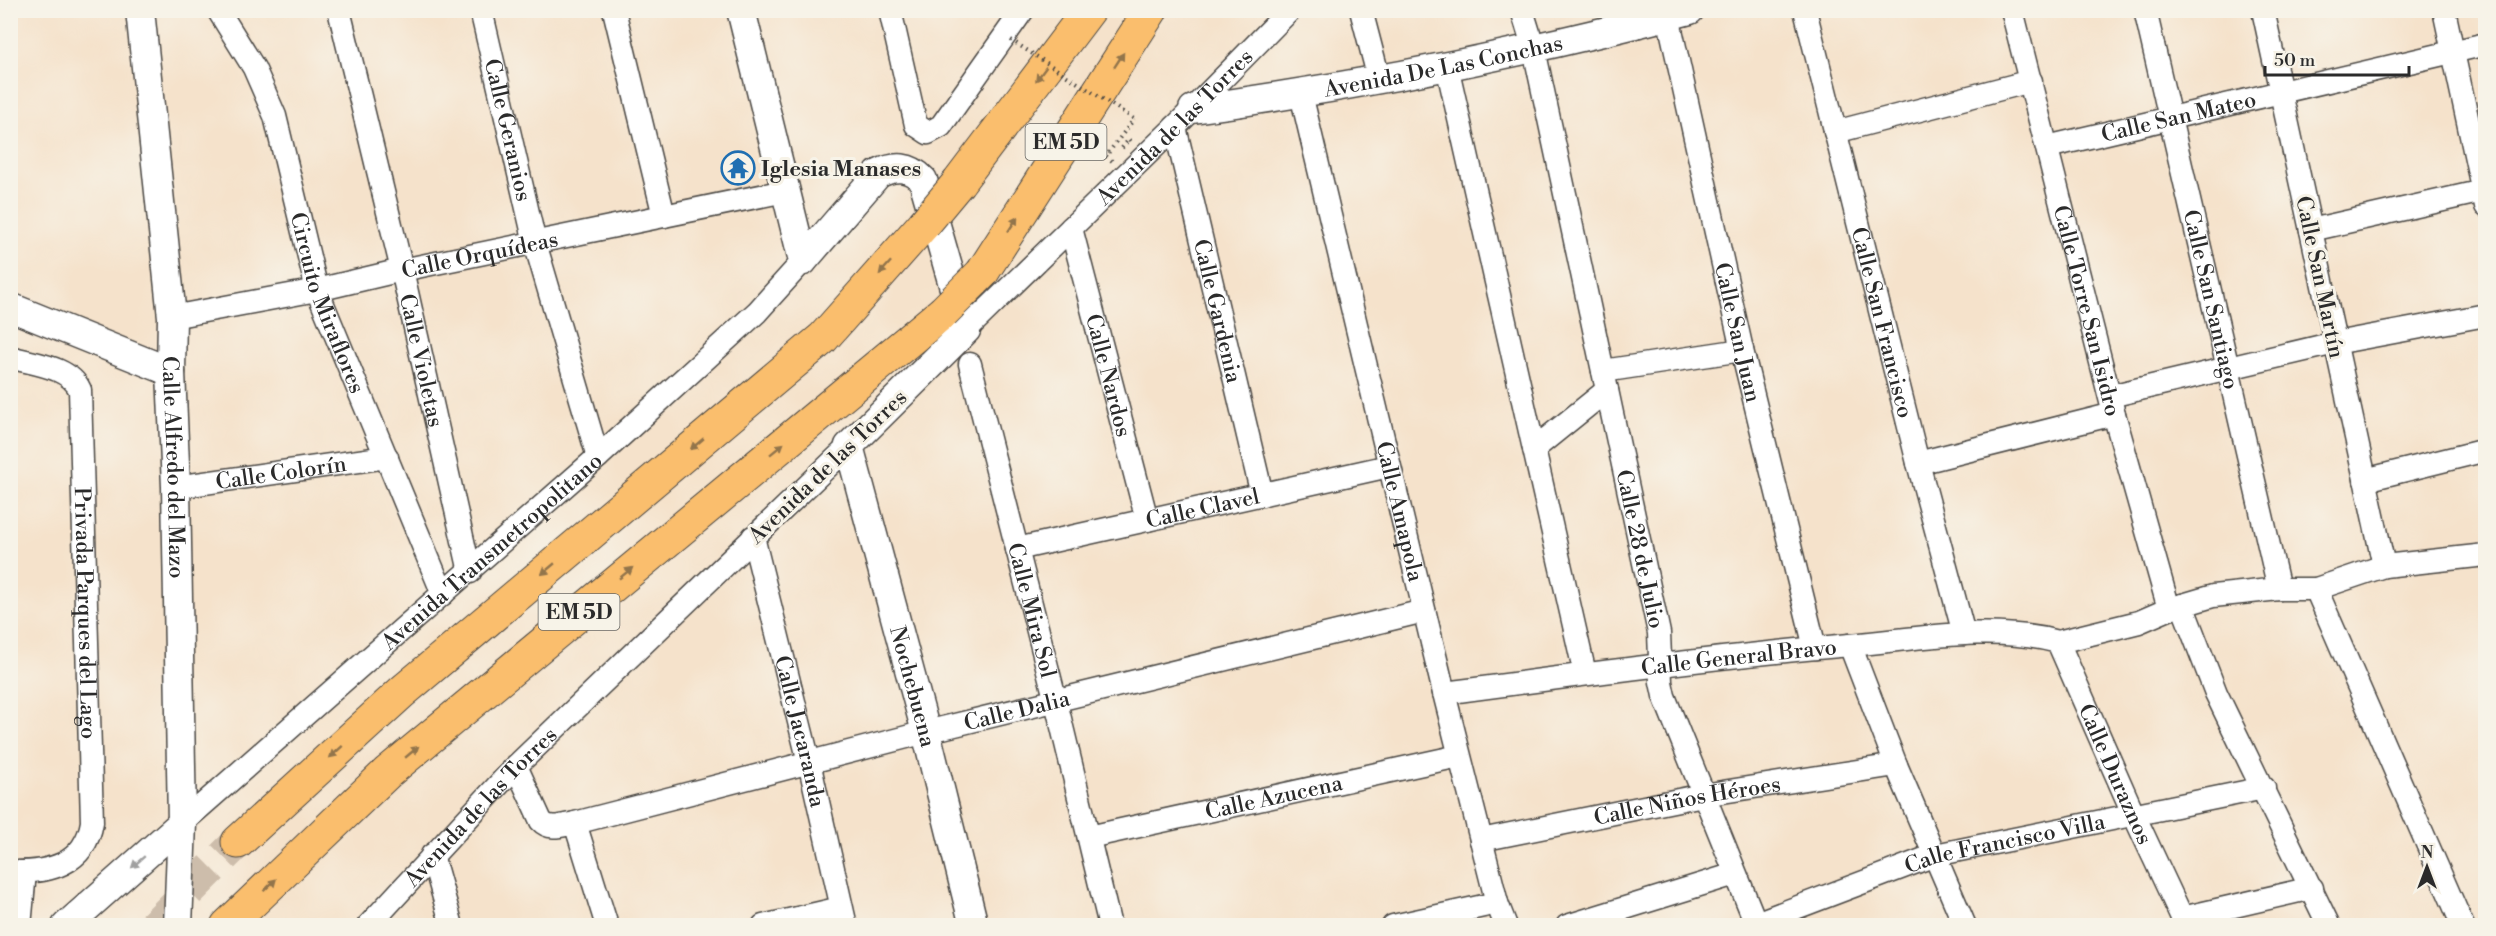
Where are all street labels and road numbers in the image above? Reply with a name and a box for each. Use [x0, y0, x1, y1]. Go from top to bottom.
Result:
street label: Avenida De Las Conchas [1321, 30, 1565, 104]
street label: Avenida de las Torres [1090, 44, 1259, 212]
street label: Calle Geranios [478, 56, 537, 204]
street label: Calle San Mateo [2099, 86, 2259, 149]
road number: EM 5D [1026, 124, 1106, 160]
street label: Calle San Martín [2289, 194, 2350, 361]
street label: Calle Torre San Isidro [2047, 203, 2126, 419]
street label: Calle San Santiago [2177, 207, 2244, 392]
street label: Circuito Miraflores [284, 210, 370, 398]
street label: Calle San Francisco [1845, 225, 1918, 421]
street label: Calle Orquídeas [399, 226, 561, 285]
street label: Calle Gardenia [1187, 237, 1247, 387]
street label: Calle San Juan [1708, 260, 1766, 405]
street label: Calle Violetas [393, 291, 449, 430]
street label: Calle Nardos [1079, 311, 1137, 440]
street label: Calle Alfredo del Mazo [156, 356, 190, 579]
street label: Avenida de las Torres [742, 384, 913, 550]
street label: Calle Amapola [1369, 439, 1429, 585]
street label: Avenida Transmetropolitano [375, 448, 608, 657]
street label: Calle Colorín [214, 451, 348, 496]
street label: Calle 28 de Julio [1609, 467, 1670, 631]
street label: Calle Clavel [1143, 483, 1263, 535]
street label: Privada Parques del Lago [68, 486, 102, 740]
street label: Calle Mira Sol [1001, 540, 1061, 681]
road number: EM 5D [538, 594, 620, 630]
street label: Nochebuena [883, 623, 941, 751]
street label: Calle General Bravo [1639, 634, 1838, 682]
street label: Calle Jacaranda [768, 653, 831, 811]
street label: Calle Dalia [961, 685, 1074, 737]
street label: Calle Duraznos [2072, 700, 2158, 849]
street label: Avenida de las Torres [398, 722, 563, 894]
street label: Calle Azucena [1203, 770, 1346, 826]
street label: Calle Niños Héroes [1592, 771, 1783, 832]
street label: Calle Francisco Villa [1901, 809, 2108, 880]

